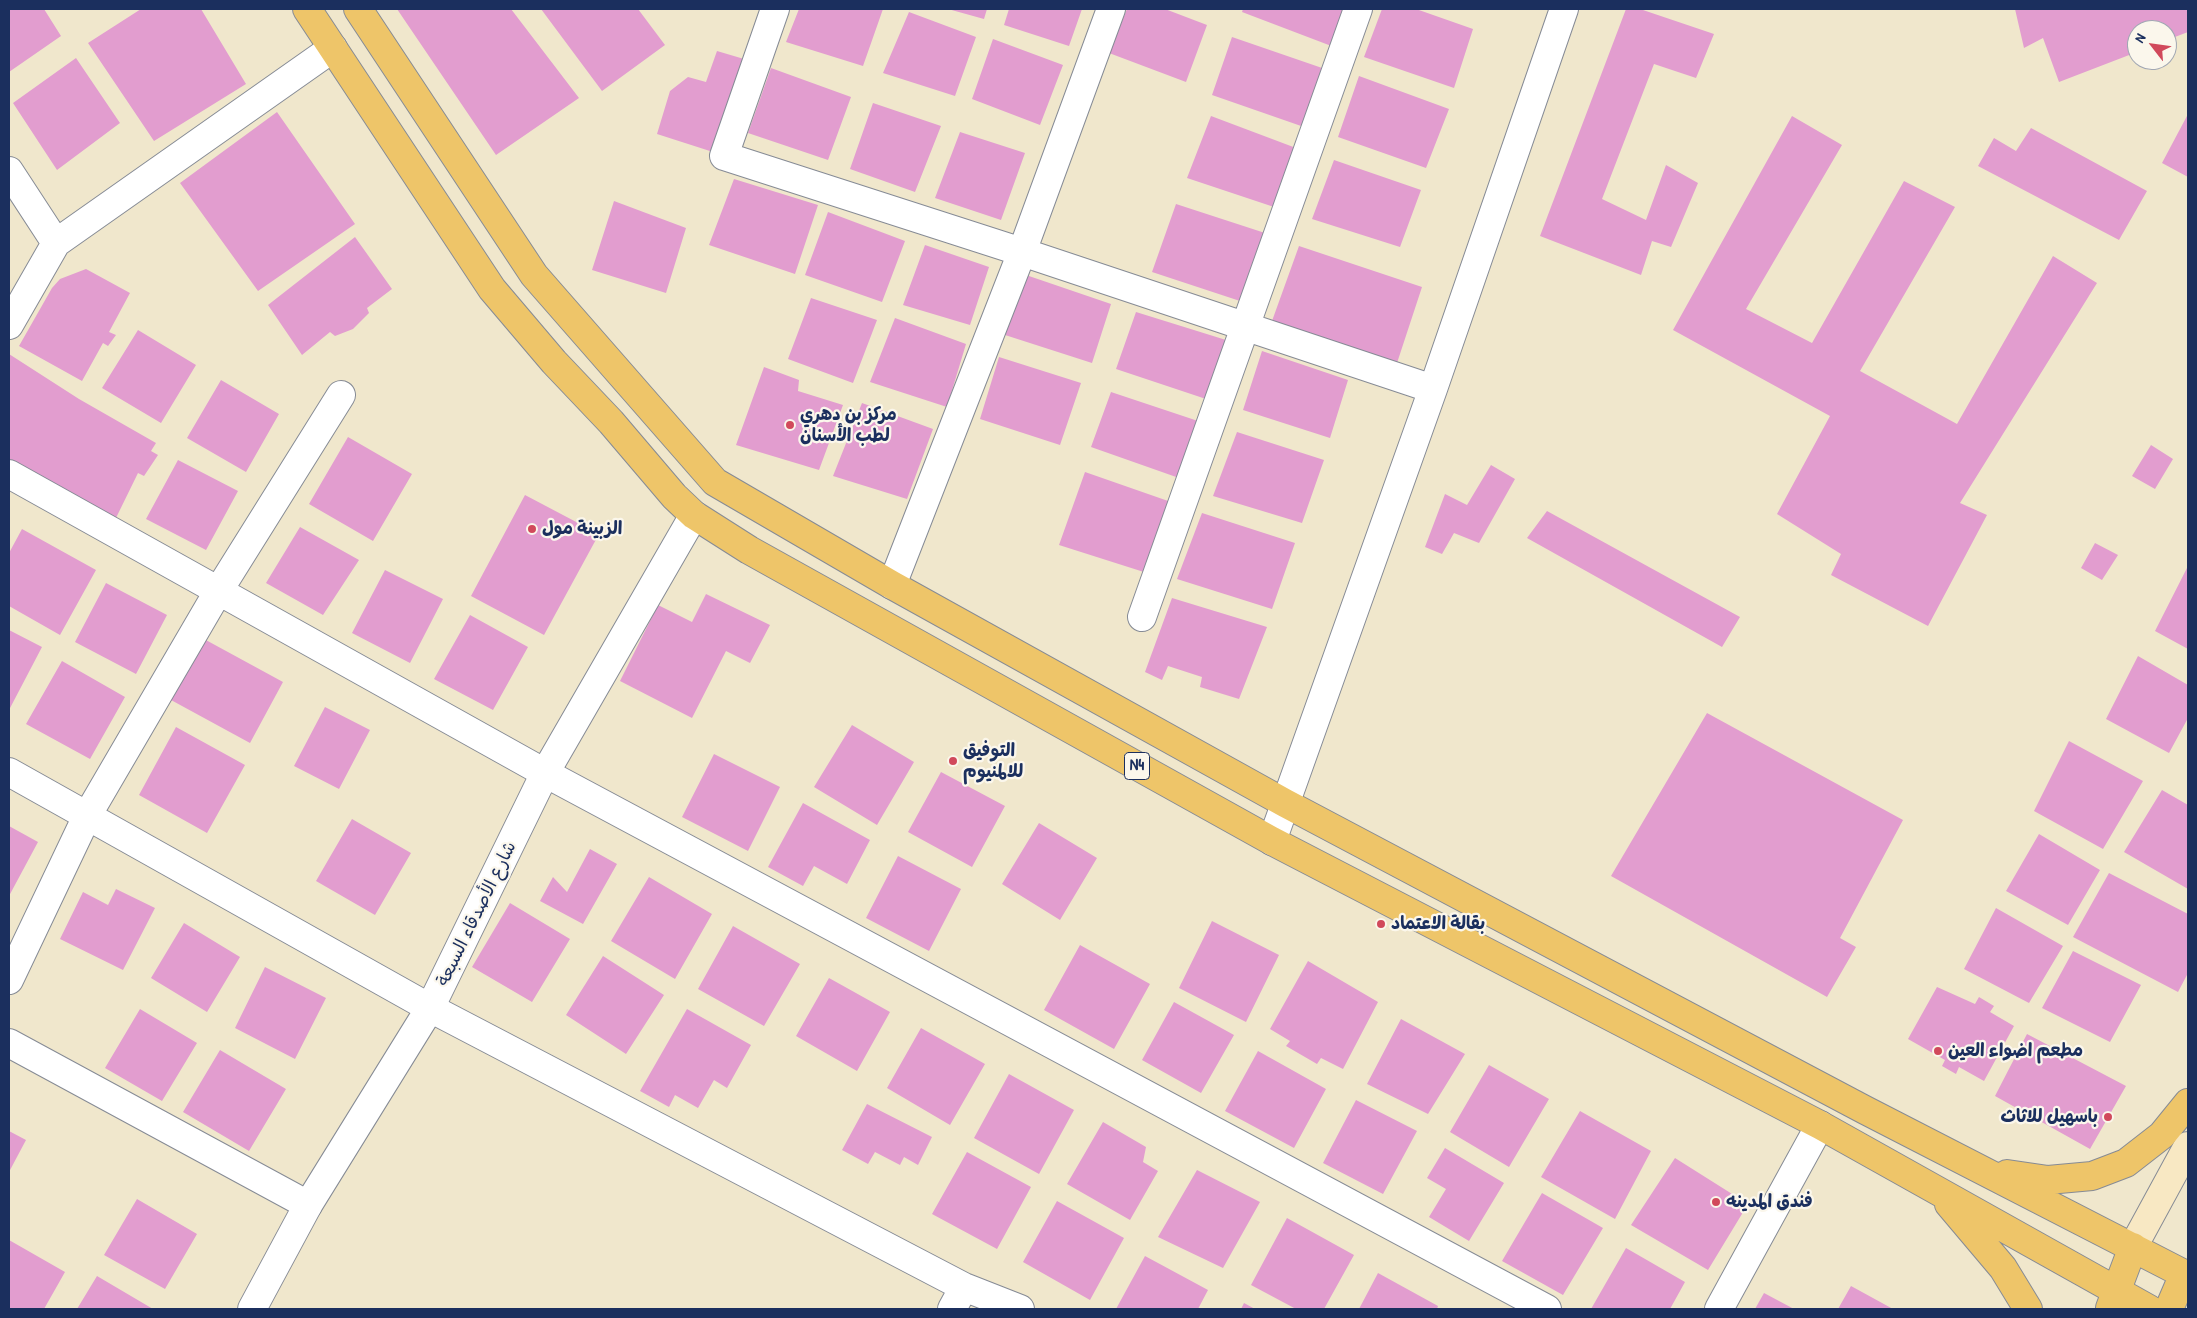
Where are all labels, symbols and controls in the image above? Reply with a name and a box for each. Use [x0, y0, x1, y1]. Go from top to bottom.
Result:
north arrow [2127, 20, 2177, 70]
text: N [2129, 30, 2150, 46]
place label: مركز بن دهري لطب الأسنان [800, 404, 897, 446]
marker: مركز بن دهري لطب الأسنان [784, 419, 796, 431]
place label: الزبينة مول [542, 518, 622, 540]
marker: الزبينة مول [526, 523, 538, 535]
place label: التوفيق للالمنيوم [963, 740, 1023, 782]
road number: N4 [1124, 752, 1150, 779]
marker: التوفيق للالمنيوم [947, 755, 959, 767]
street label: شارع الأصدقاء السبعة [433, 838, 521, 990]
place label: بقالة الاعتماد [1391, 913, 1485, 935]
marker: بقالة الاعتماد [1375, 918, 1387, 930]
place label: مطعم اضواء العين [1948, 1040, 2083, 1062]
marker: مطعم اضواء العين [1932, 1045, 1944, 1057]
place label: باسهيل للاثاث [2001, 1106, 2098, 1128]
marker: باسهيل للاثاث [2102, 1111, 2114, 1123]
place label: فندق المدينه [1726, 1191, 1813, 1213]
marker: فندق المدينه [1710, 1196, 1722, 1208]

